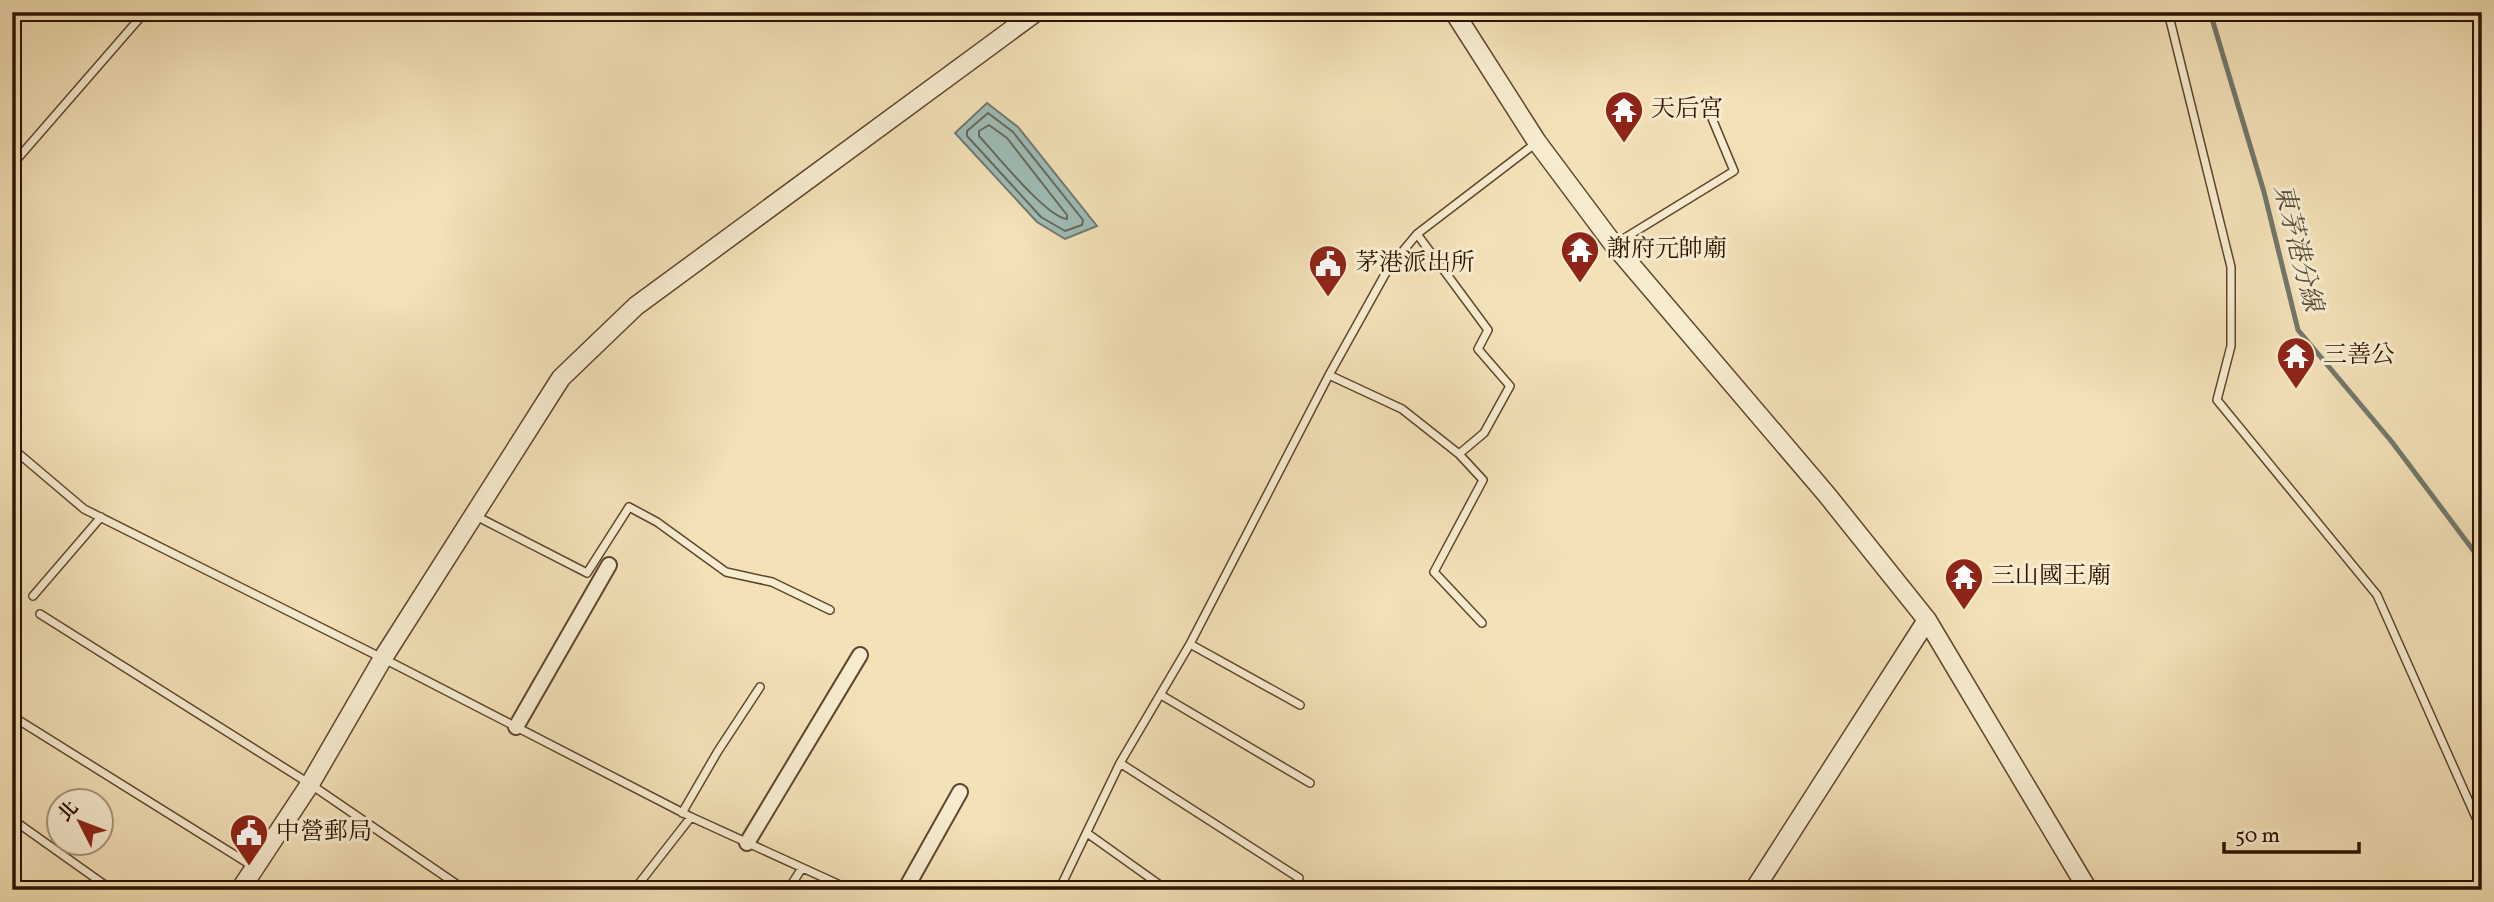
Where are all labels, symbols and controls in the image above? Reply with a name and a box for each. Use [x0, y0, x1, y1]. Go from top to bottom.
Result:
temple icon: 天后宮 [1603, 89, 1645, 144]
place label: 天后宮 [1651, 93, 1723, 127]
water label: 東茅港分線 [2264, 181, 2331, 318]
temple icon: 謝府元帥廟 [1559, 229, 1601, 284]
place label: 謝府元帥廟 [1607, 233, 1727, 267]
public building icon: 茅港派出所 [1307, 243, 1349, 298]
place label: 茅港派出所 [1355, 247, 1475, 281]
temple icon: 三善公 [2275, 335, 2317, 390]
place label: 三善公 [2323, 339, 2395, 373]
temple icon: 三山國王廟 [1943, 556, 1985, 611]
place label: 三山國王廟 [1991, 560, 2111, 594]
north arrow [46, 786, 116, 856]
text: 北 [53, 796, 85, 828]
scale bar [2224, 811, 2359, 855]
public building icon: 中營郵局 [228, 812, 270, 867]
place label: 中營郵局 [276, 816, 372, 850]
text: 50 m [2235, 822, 2280, 851]

